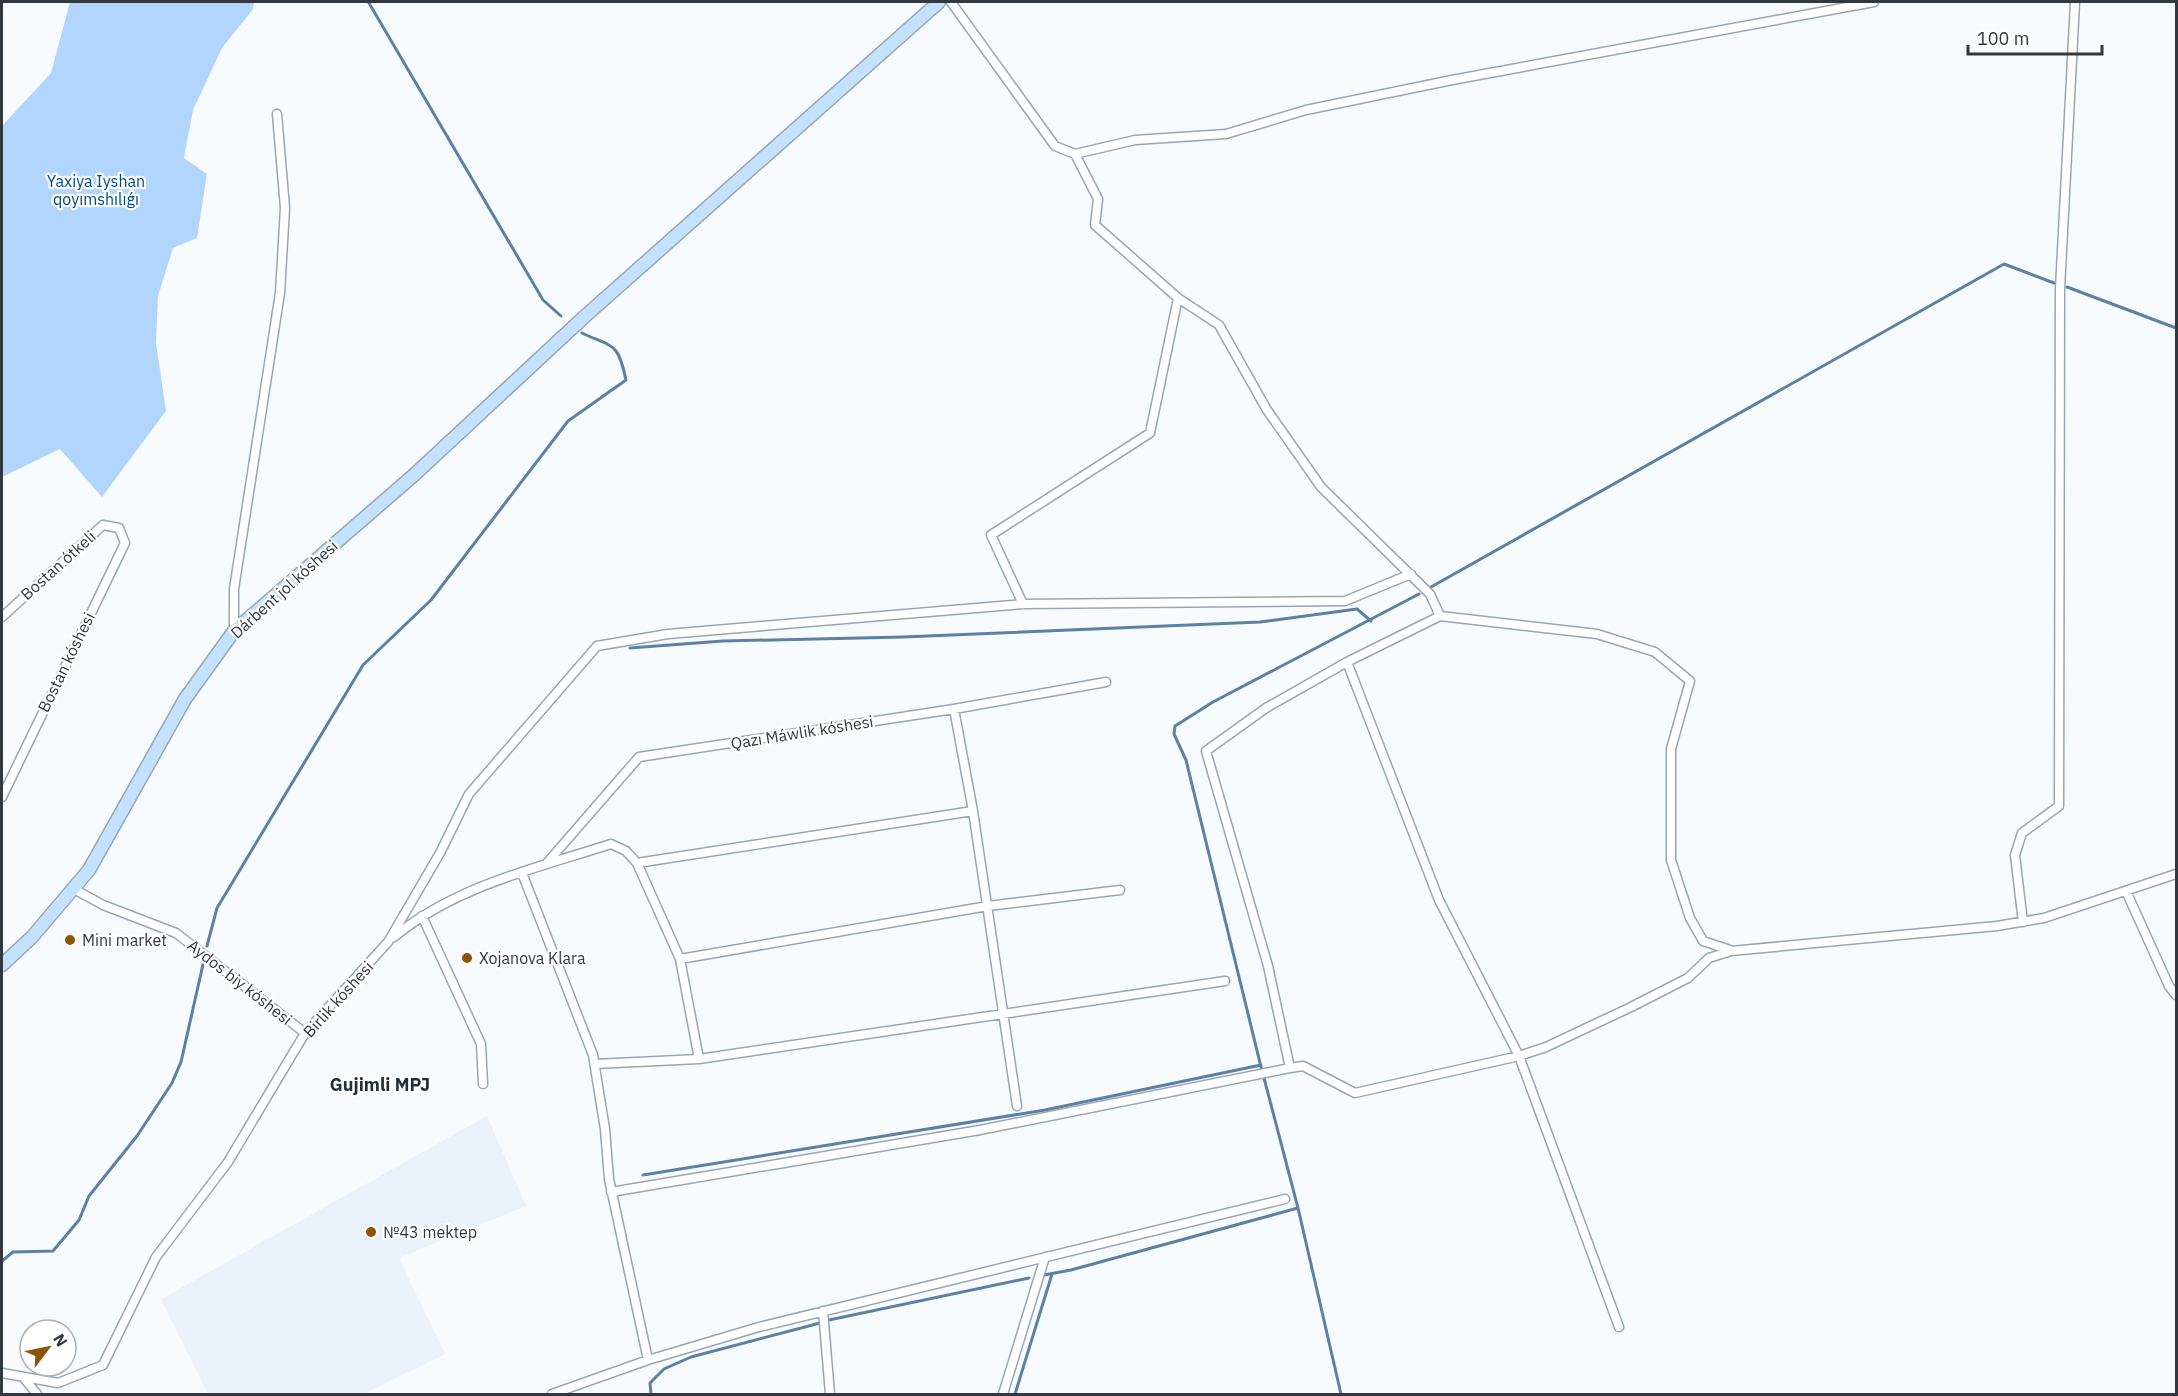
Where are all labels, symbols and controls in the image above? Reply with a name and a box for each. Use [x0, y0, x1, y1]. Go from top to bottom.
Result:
scale bar [1968, 18, 2102, 56]
text: 100 m [1977, 27, 2029, 50]
park label: Yaxiya Iyshan qoyımshılıǵı [47, 171, 145, 209]
street label: Bostan ótkeli [16, 526, 100, 604]
street label: Dárbent jol kóshesi [226, 536, 342, 642]
street label: Bostan kóshesi [33, 609, 99, 715]
street label: Qazı Máwlik kóshesi [729, 711, 875, 753]
place label: Mini market [82, 930, 167, 950]
marker: Mini market [63, 933, 77, 947]
street label: Aydos biy kóshesi [184, 935, 296, 1029]
place label: Xojanova Klara [479, 948, 586, 968]
marker: Xojanova Klara [460, 951, 474, 965]
street label: Birlik kóshesi [299, 957, 377, 1041]
district label: Gujimli MPJ [330, 1073, 430, 1096]
place label: №43 mektep [383, 1222, 477, 1242]
marker: №43 mektep [364, 1225, 378, 1239]
north arrow [18, 1318, 78, 1378]
text: N [49, 1330, 72, 1350]

